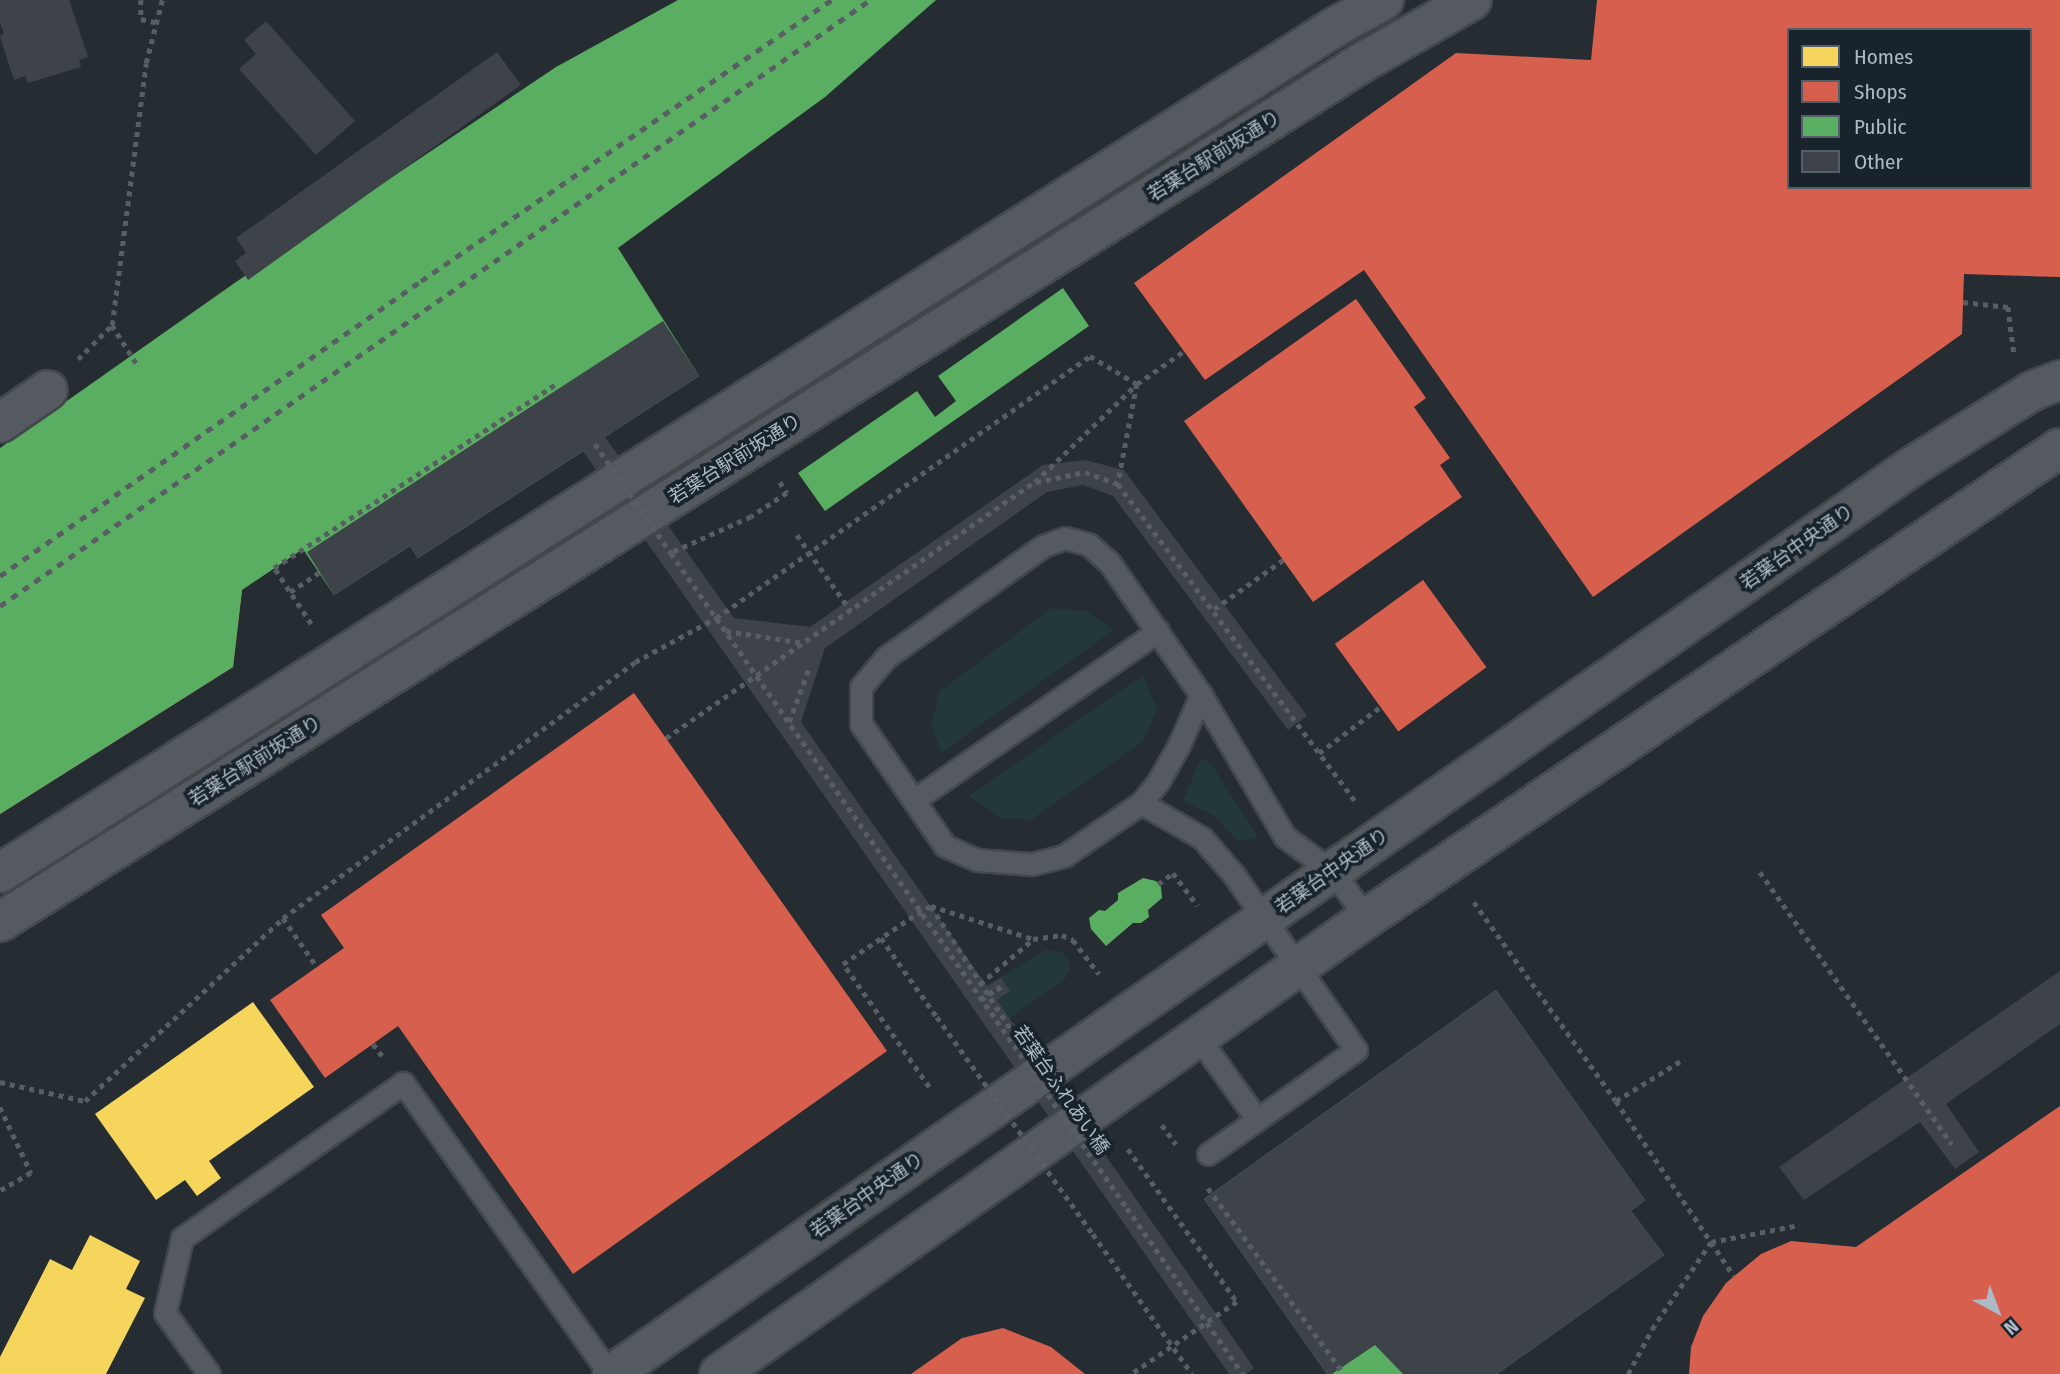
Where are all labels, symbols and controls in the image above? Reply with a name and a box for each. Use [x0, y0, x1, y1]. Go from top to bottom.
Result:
legend [1787, 28, 2032, 189]
text: Homes [1854, 44, 1913, 70]
text: Shops [1854, 79, 1907, 105]
street label: 若葉台駅前坂通り [1144, 106, 1284, 206]
text: Public [1854, 114, 1906, 140]
text: Other [1854, 149, 1903, 175]
street label: 若葉台駅前坂通り [665, 409, 805, 509]
street label: 若葉台中央通り [1736, 500, 1858, 594]
street label: 若葉台駅前坂通り [185, 711, 325, 811]
street label: 若葉台中央通り [1271, 824, 1393, 918]
street label: 若葉台ふれあい橋 [1008, 1021, 1114, 1159]
street label: 若葉台中央通り [806, 1148, 928, 1242]
north arrow [1962, 1276, 2032, 1346]
text: N [1999, 1315, 2023, 1340]

